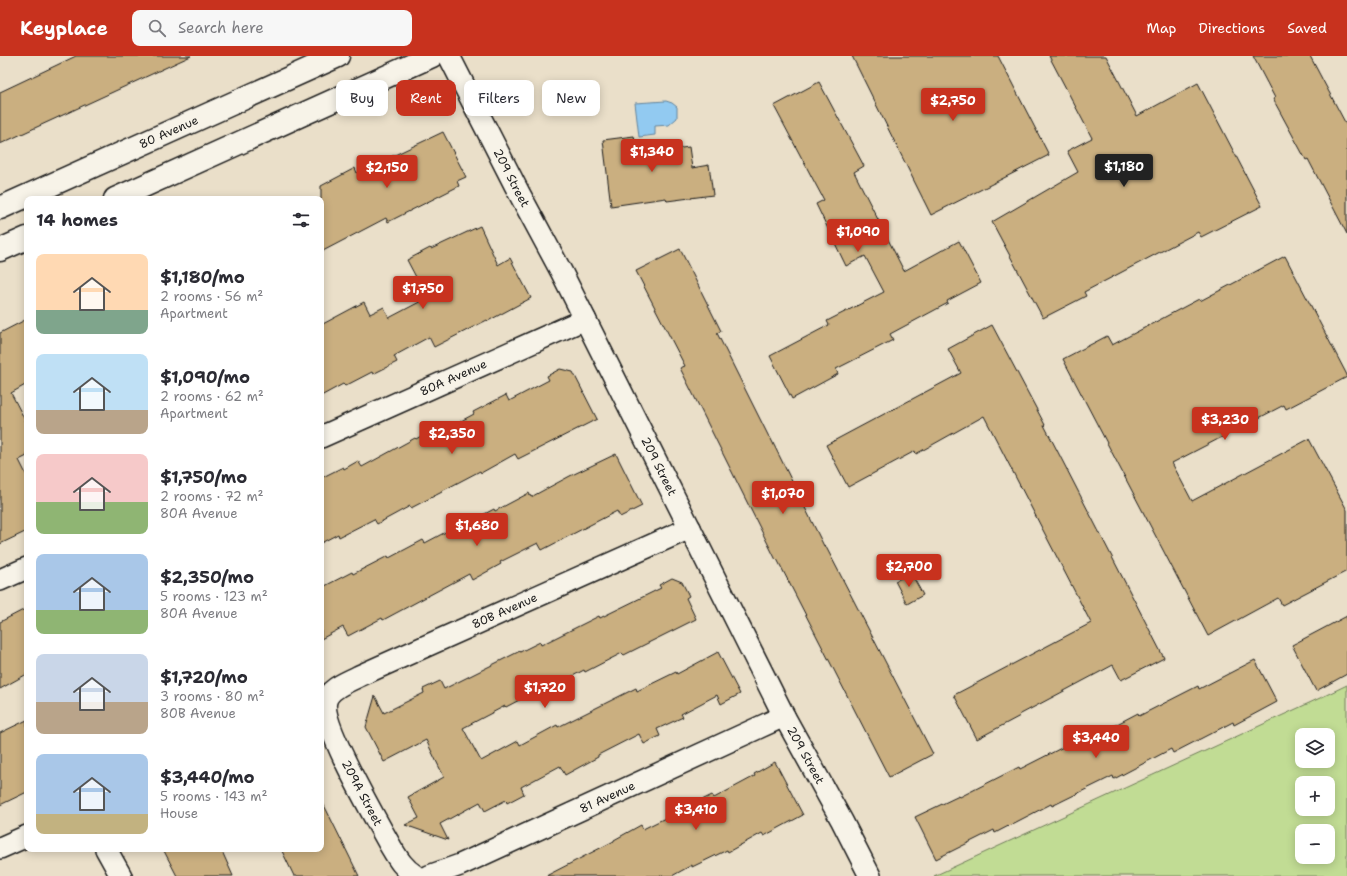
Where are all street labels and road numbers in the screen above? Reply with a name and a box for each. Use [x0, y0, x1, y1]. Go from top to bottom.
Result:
street label: 80 Avenue [137, 112, 201, 152]
street label: 209 Street [490, 146, 533, 210]
street label: 80A Avenue [417, 356, 490, 400]
street label: 209 Street [637, 434, 680, 499]
street label: 80B Avenue [469, 589, 540, 633]
street label: 209 Street [783, 723, 828, 787]
street label: 209A Street [338, 757, 386, 829]
street label: 81 Avenue [577, 778, 638, 817]

